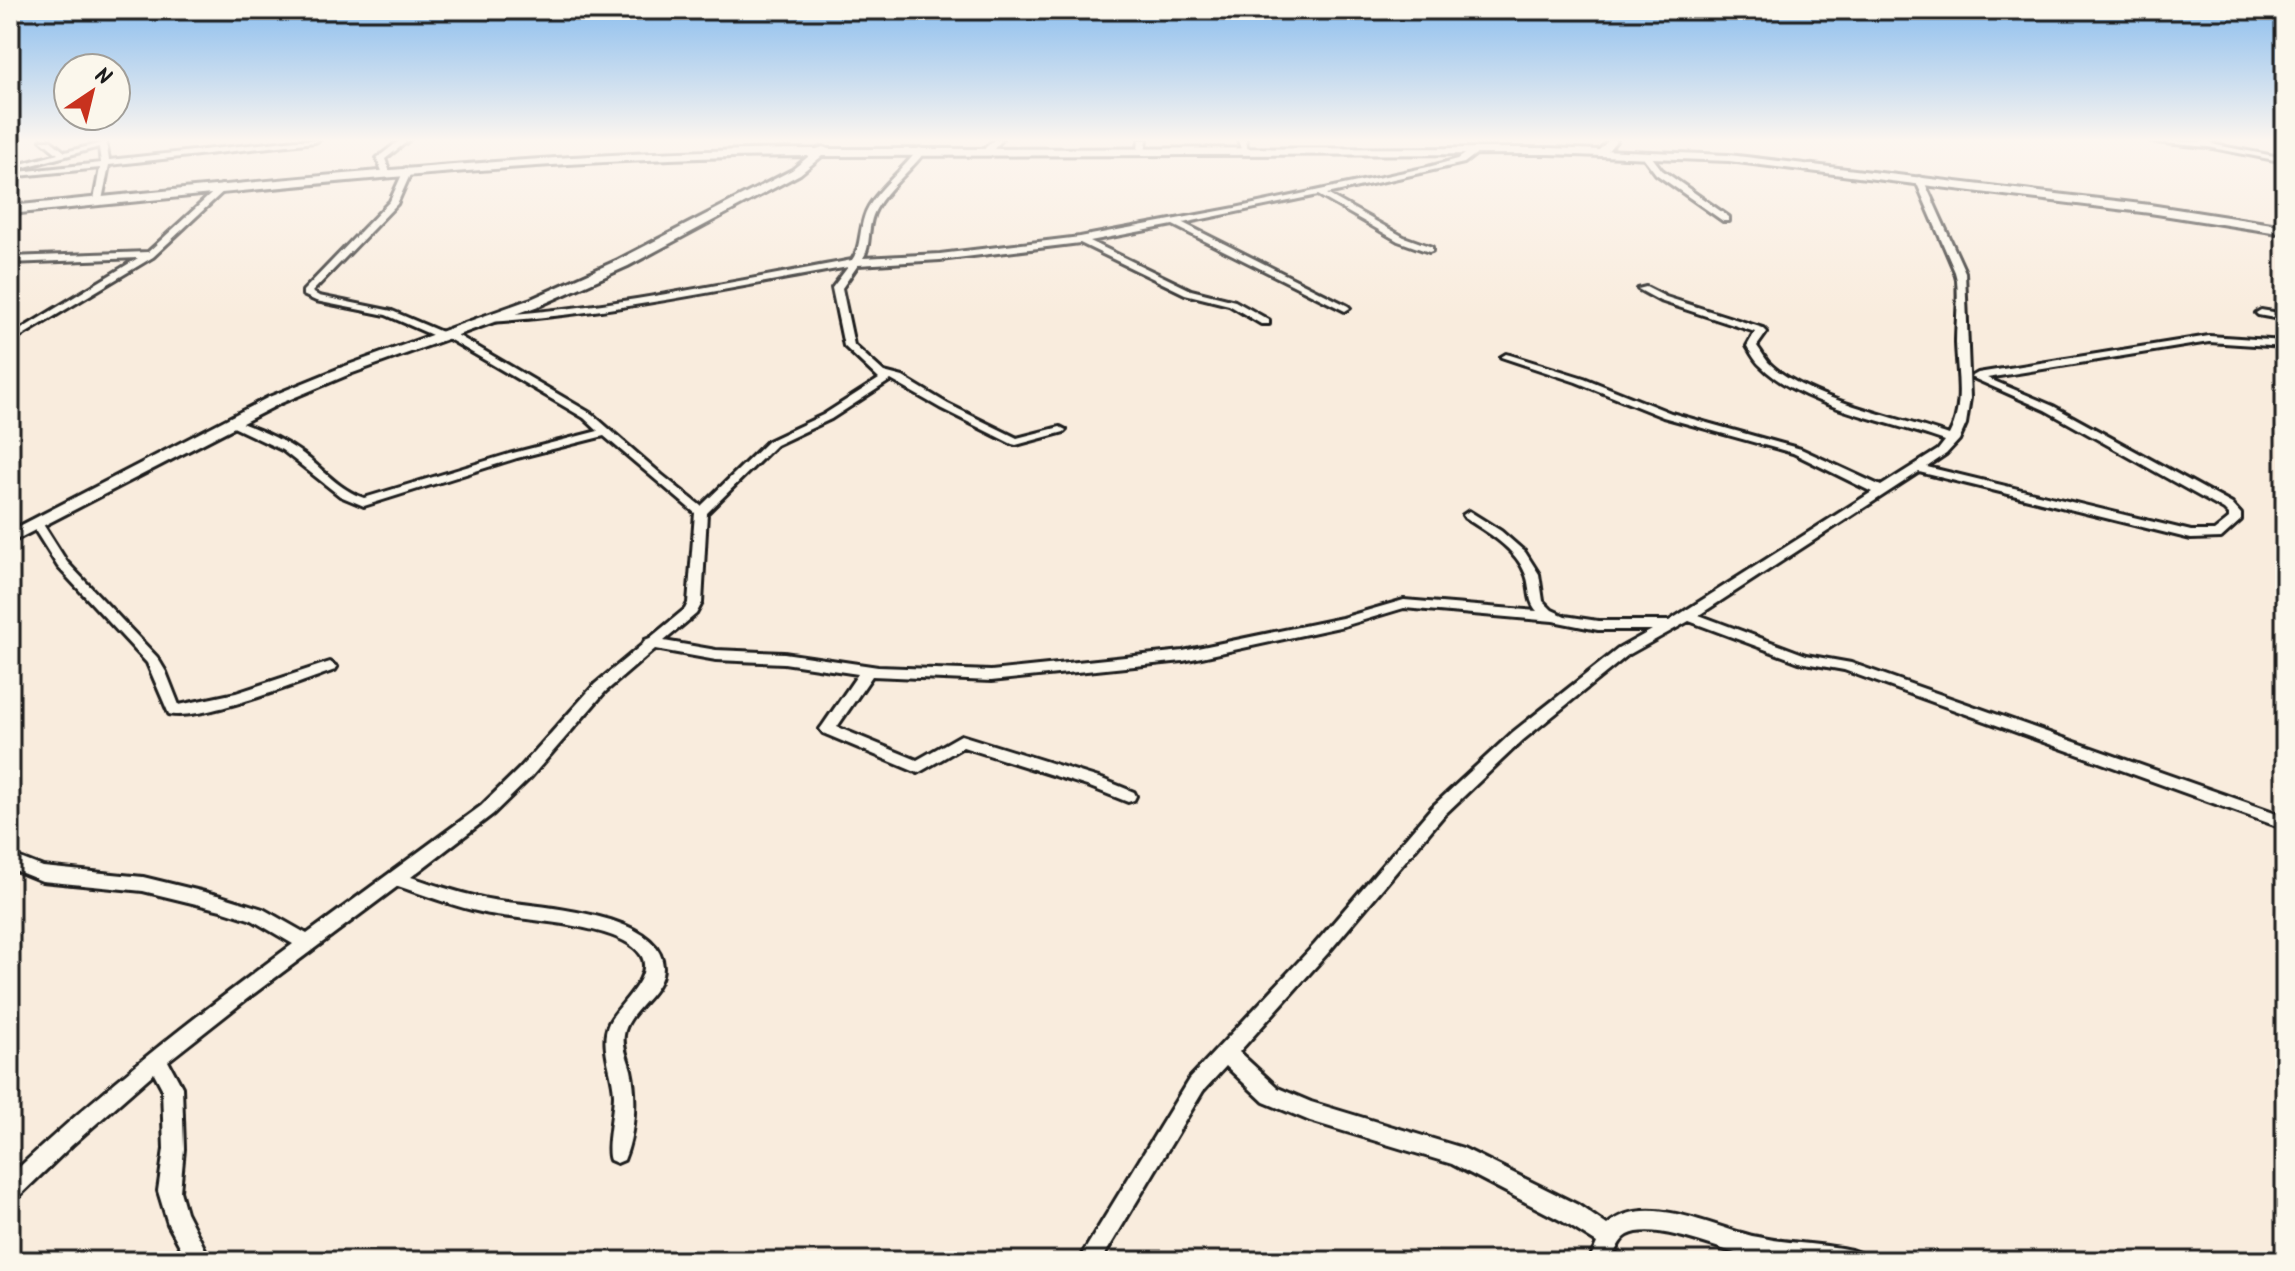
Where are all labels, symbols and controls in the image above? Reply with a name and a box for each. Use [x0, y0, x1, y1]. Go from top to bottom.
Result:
north arrow [52, 52, 132, 132]
text: N [86, 59, 118, 96]

